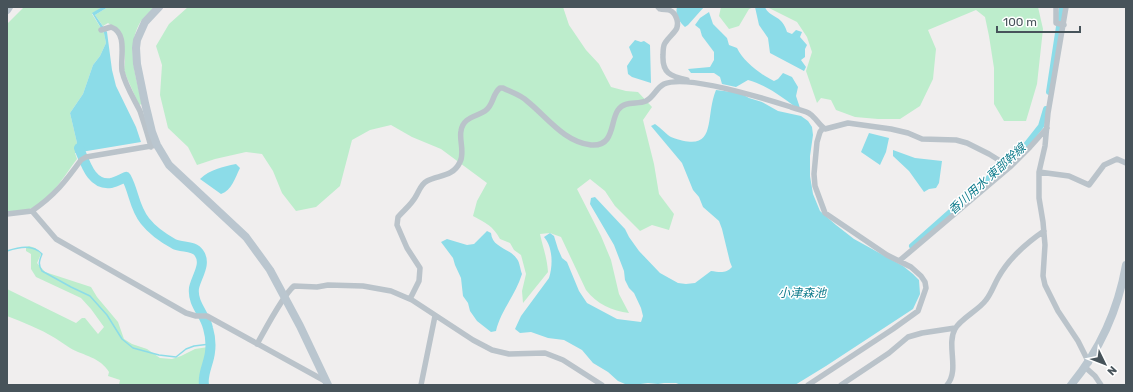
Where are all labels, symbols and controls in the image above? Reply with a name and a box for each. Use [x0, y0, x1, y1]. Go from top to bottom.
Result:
scale bar [997, 8, 1080, 34]
text: 100 m [1003, 15, 1037, 29]
water label: 香川用水 東部幹線 [946, 139, 1030, 217]
water label: 小津森池 [778, 286, 827, 300]
north arrow [1085, 344, 1125, 384]
text: N [1104, 363, 1119, 378]

